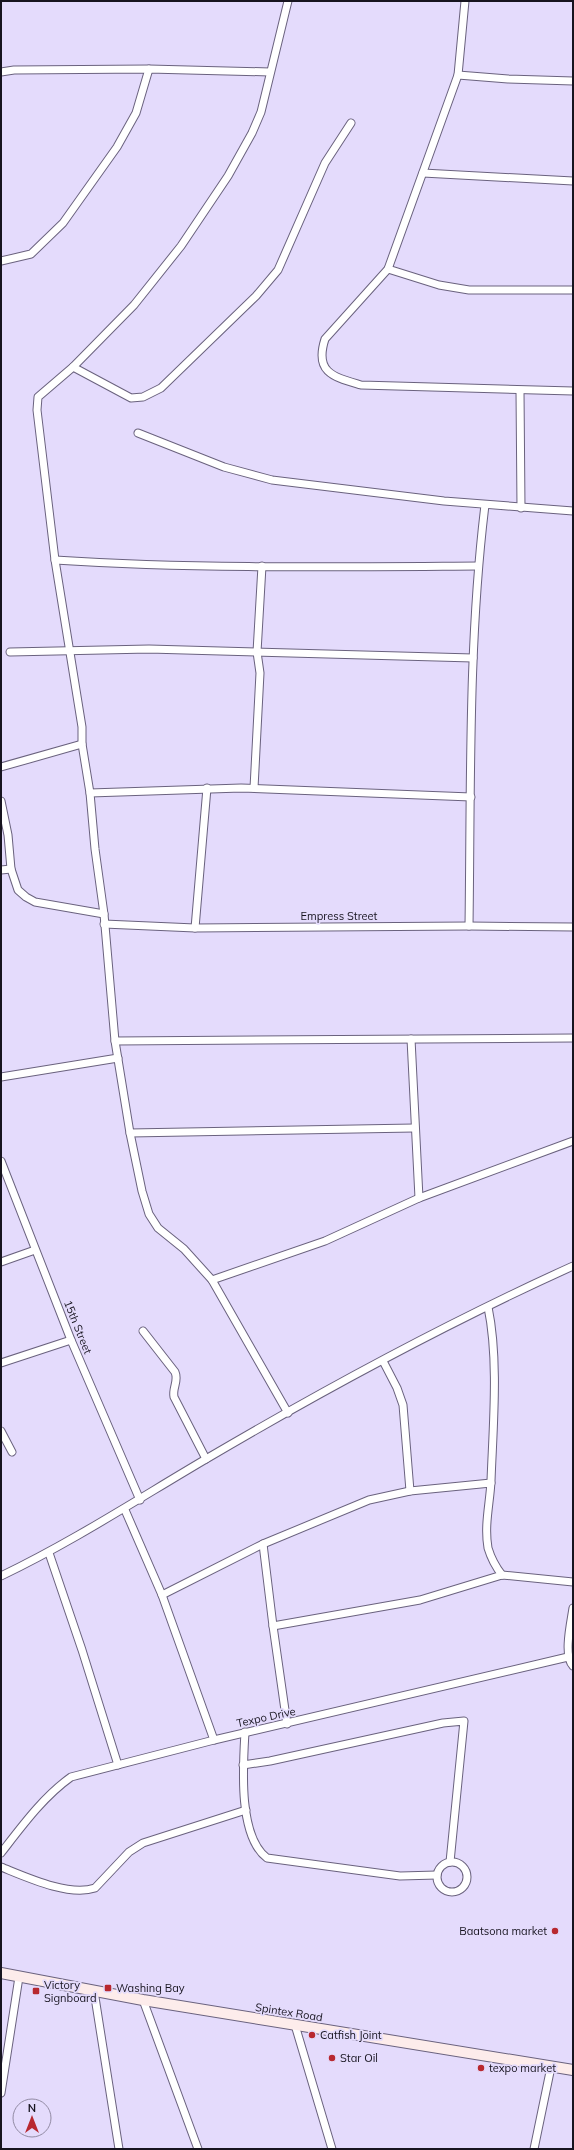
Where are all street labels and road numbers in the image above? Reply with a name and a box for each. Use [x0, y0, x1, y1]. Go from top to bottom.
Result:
street label: Empress Street [301, 909, 378, 923]
street label: 15th Street [61, 1298, 95, 1356]
street label: Texpo Drive [235, 1704, 297, 1730]
street label: Spintex Road [254, 2000, 324, 2024]

